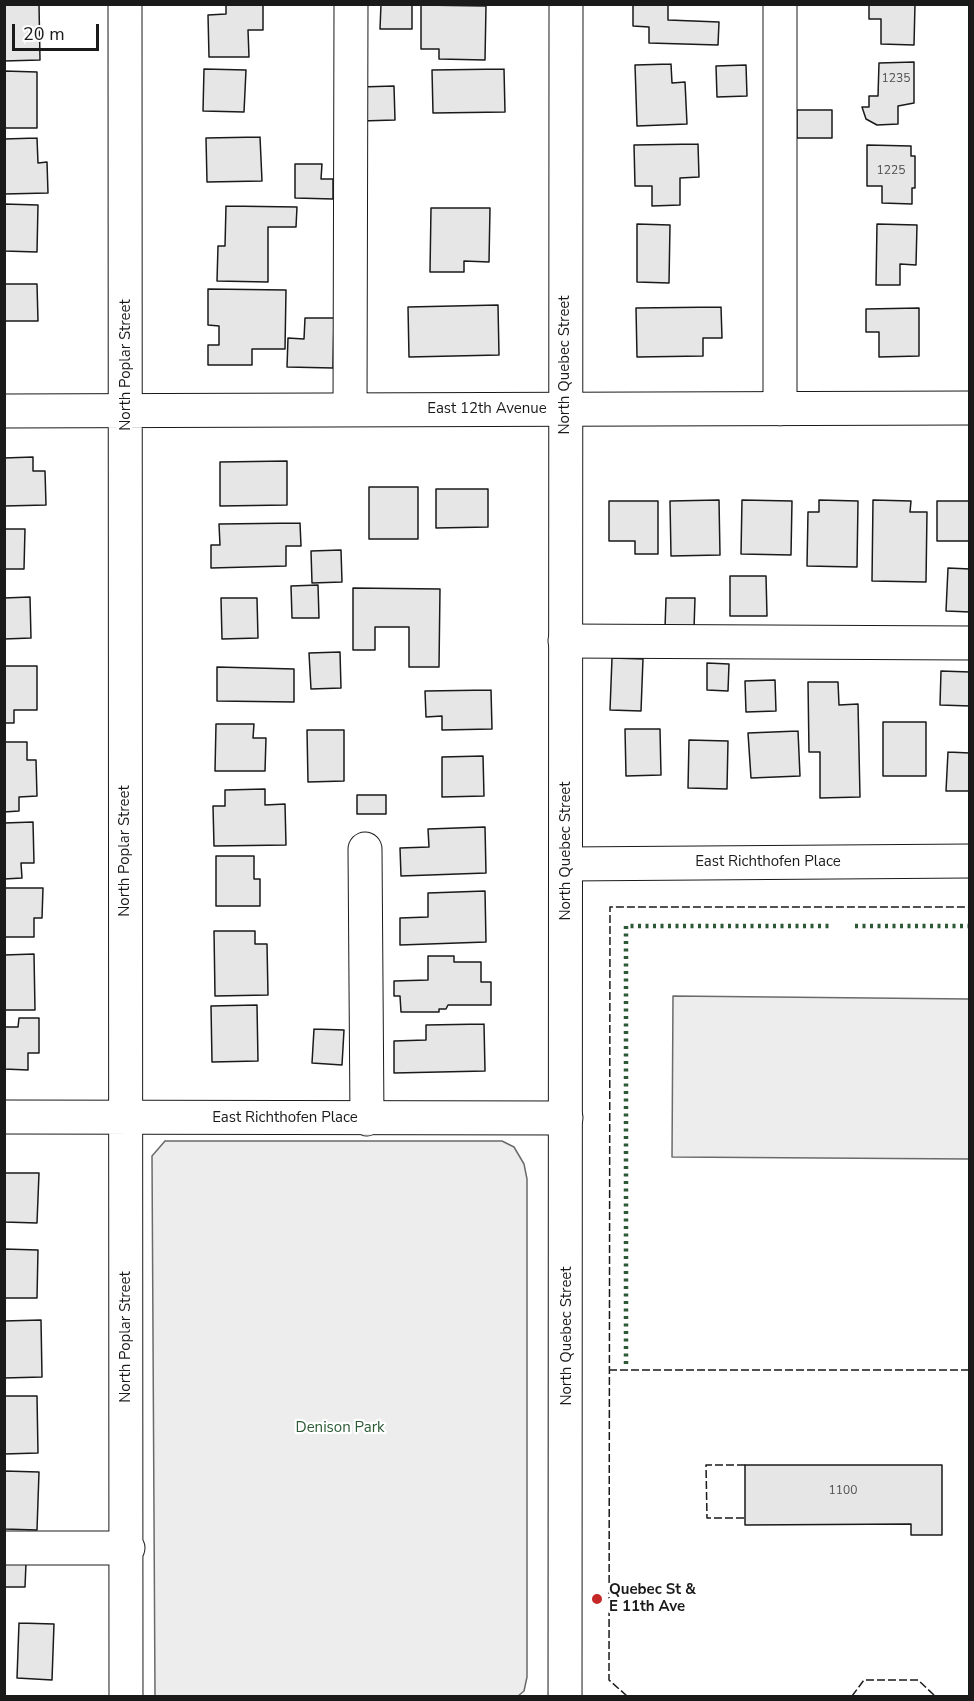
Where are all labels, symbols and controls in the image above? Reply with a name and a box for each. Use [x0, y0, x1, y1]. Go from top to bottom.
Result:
scale bar [15, 12, 102, 50]
text: 20 m [23, 22, 65, 46]
house number: 1235 [882, 72, 910, 86]
house number: 1225 [877, 164, 905, 178]
street label: North Quebec Street [556, 295, 574, 435]
street label: North Poplar Street [117, 299, 135, 431]
street label: East 12th Avenue [427, 400, 547, 418]
street label: North Quebec Street [557, 781, 575, 921]
street label: North Poplar Street [116, 785, 134, 917]
street label: East Richthofen Place [695, 853, 841, 871]
street label: East Richthofen Place [212, 1109, 358, 1127]
street label: North Quebec Street [558, 1266, 576, 1406]
street label: North Poplar Street [117, 1271, 135, 1403]
park label: Denison Park [296, 1419, 384, 1437]
house number: 1100 [829, 1484, 857, 1498]
place label: Quebec St & E 11th Ave [609, 1581, 696, 1616]
marker: Quebec St & E 11th Ave [590, 1592, 604, 1606]

